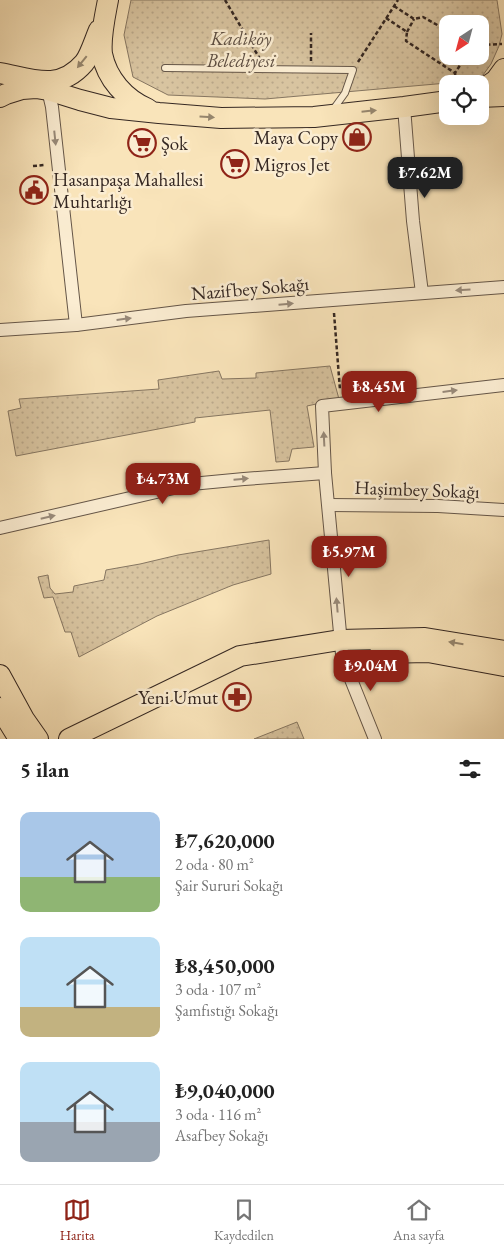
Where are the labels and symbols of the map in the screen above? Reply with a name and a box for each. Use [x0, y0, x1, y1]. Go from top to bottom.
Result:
north arrow [439, 15, 489, 65]
park label: Kadıköy Belediyesi [206, 26, 277, 73]
one-way arrow [77, 56, 88, 69]
one-way arrow [362, 107, 378, 115]
one-way arrow [200, 113, 216, 121]
shop icon: Maya Copy [342, 122, 372, 152]
place label: Maya Copy [254, 125, 339, 150]
supermarket icon: Şok [127, 128, 157, 158]
one-way arrow [51, 130, 59, 146]
place label: Şok [161, 131, 189, 156]
supermarket icon: Migros Jet [220, 149, 250, 179]
place label: Migros Jet [254, 152, 330, 177]
pin: ₺7.62M [384, 156, 466, 199]
place label: Hasanpaşa Mahallesi Muhtarlığı [53, 167, 204, 214]
public building icon: Hasanpaşa Mahallesi Muhtarlığı [19, 175, 49, 205]
street label: Nazifbey Sokağı [190, 271, 310, 306]
one-way arrow [455, 286, 471, 294]
one-way arrow [278, 299, 294, 307]
one-way arrow [116, 315, 132, 323]
pin: ₺8.45M [338, 370, 420, 413]
one-way arrow [443, 387, 459, 395]
one-way arrow [319, 431, 327, 447]
pin: ₺4.73M [122, 462, 204, 505]
one-way arrow [233, 475, 249, 483]
street label: Haşimbey Sokağı [354, 475, 480, 504]
one-way arrow [40, 513, 55, 521]
pin: ₺5.97M [308, 536, 390, 578]
one-way arrow [333, 597, 341, 613]
one-way arrow [448, 639, 464, 647]
pin: ₺9.04M [330, 650, 412, 692]
pharmacy icon: Yeni Umut [222, 682, 252, 712]
place label: Yeni Umut [138, 685, 218, 710]

